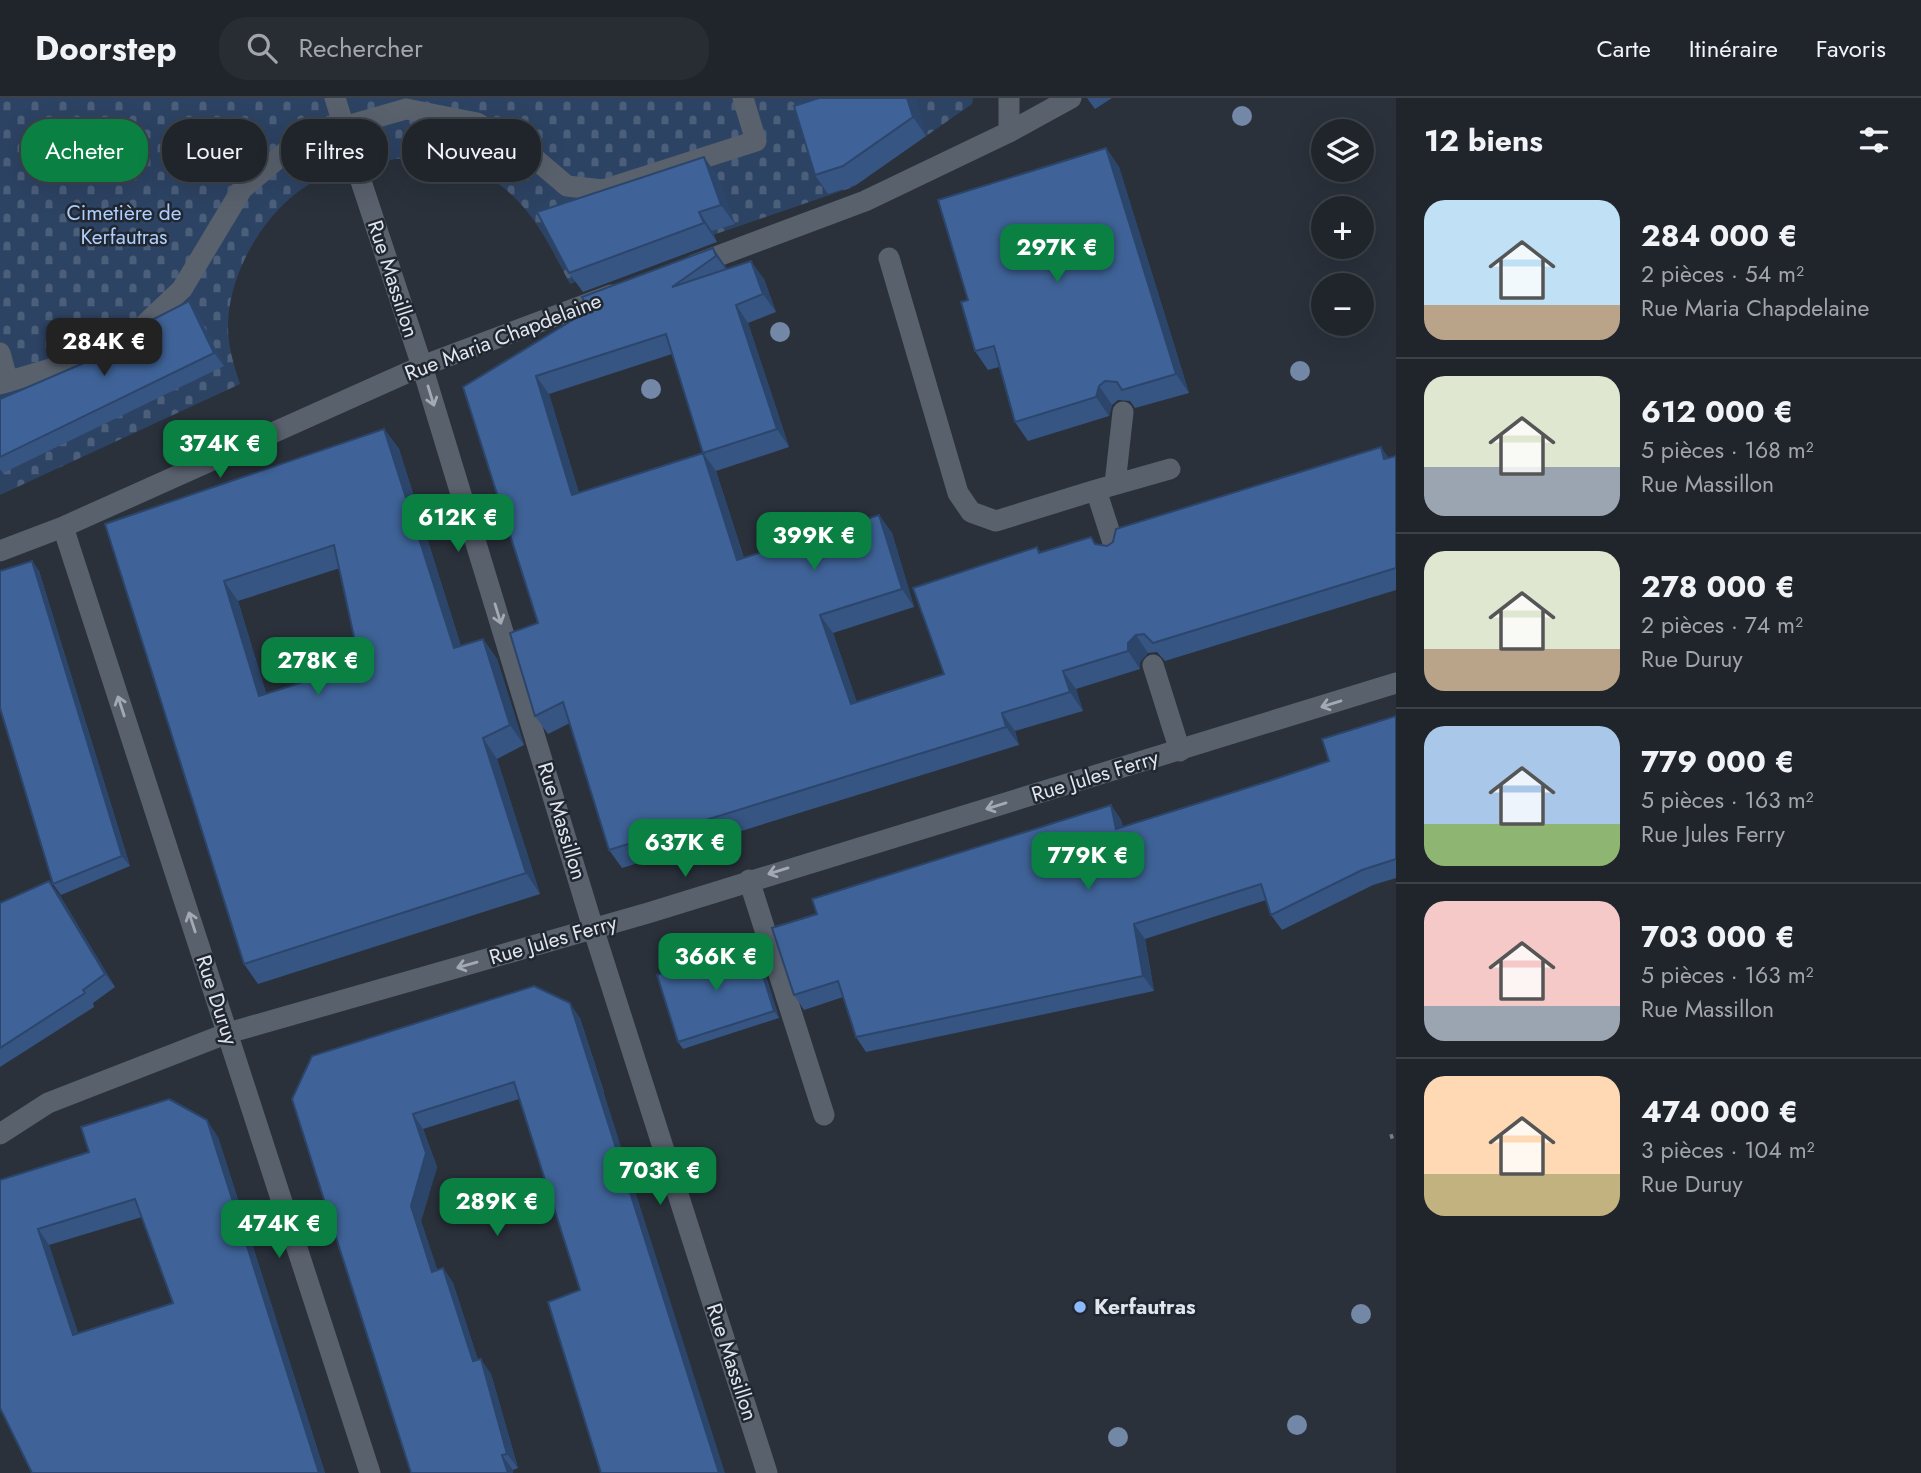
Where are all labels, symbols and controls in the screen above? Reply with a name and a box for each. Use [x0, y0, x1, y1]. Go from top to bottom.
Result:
search box [219, 17, 709, 80]
text: Doorstep [35, 25, 177, 72]
icon: search [243, 29, 281, 67]
text: Rechercher [299, 29, 423, 67]
text: Carte [1596, 31, 1651, 66]
text: Itinéraire [1689, 31, 1778, 66]
text: Favoris [1816, 31, 1886, 66]
chip: Acheter [21, 119, 148, 182]
chip: Louer [162, 119, 267, 182]
chip: Filtres [281, 119, 388, 182]
chip: Nouveau [402, 119, 541, 182]
map controls [1311, 119, 1374, 336]
button: layers [1311, 119, 1374, 182]
text: 12 biens [1424, 119, 1543, 162]
icon: filters [1855, 121, 1893, 159]
button: + [1311, 196, 1374, 259]
park label: Cimetière de Kerfautras [66, 198, 182, 252]
text: 284 000 € [1641, 214, 1798, 257]
street label: Rue Massillon [360, 217, 426, 341]
pin: 297K € [1000, 225, 1114, 284]
icon: home [1480, 228, 1564, 312]
text: 297K € [1016, 230, 1098, 264]
text: 2 pièces · 54 m² [1641, 257, 1804, 291]
button: − [1311, 273, 1374, 336]
street label: Rue Maria Chapdelaine [400, 286, 606, 388]
text: Rue Maria Chapdelaine [1641, 291, 1869, 325]
pin: 284K € [47, 318, 161, 378]
text: 284K € [62, 324, 146, 358]
one-way arrow [426, 385, 439, 407]
text: 612 000 € [1641, 390, 1793, 433]
icon: home [1480, 404, 1564, 488]
pin: 374K € [163, 420, 277, 480]
text: 374K € [179, 426, 261, 460]
text: 5 pièces · 168 m² [1641, 433, 1814, 467]
text: Rue Massillon [1641, 467, 1774, 501]
pin: 612K € [401, 494, 515, 554]
text: 612K € [418, 500, 498, 534]
pin: 399K € [757, 512, 871, 572]
text: 399K € [772, 518, 856, 552]
text: 278 000 € [1641, 565, 1795, 608]
icon: home [1480, 579, 1564, 663]
one-way arrow [493, 603, 506, 625]
text: 2 pièces · 74 m² [1641, 608, 1803, 642]
pin: 278K € [261, 638, 375, 697]
text: Rue Duruy [1641, 642, 1743, 676]
text: 278K € [277, 643, 359, 677]
one-way arrow [114, 695, 126, 717]
one-way arrow [1320, 698, 1342, 711]
text: 779 000 € [1641, 740, 1794, 783]
street label: Rue Jules Ferry [1028, 742, 1163, 810]
icon: home [1480, 754, 1564, 838]
street label: Rue Massillon [530, 758, 594, 884]
text: 5 pièces · 163 m² [1641, 783, 1814, 817]
one-way arrow [985, 801, 1007, 814]
text: Rue Jules Ferry [1641, 817, 1785, 851]
pin: 637K € [628, 820, 742, 879]
text: 637K € [644, 825, 726, 859]
pin: 779K € [1031, 832, 1145, 892]
text: 779K € [1047, 838, 1129, 872]
one-way arrow [768, 866, 790, 879]
street label: Rue Jules Ferry [486, 907, 621, 973]
one-way arrow [185, 911, 197, 933]
text: 703 000 € [1641, 915, 1795, 958]
icon: home [1480, 929, 1564, 1013]
pin: 366K € [659, 934, 773, 993]
text: 366K € [674, 939, 758, 973]
street label: Rue Duruy [188, 951, 246, 1049]
text: 5 pièces · 163 m² [1641, 958, 1814, 992]
one-way arrow [456, 959, 478, 972]
text: Rue Massillon [1641, 992, 1774, 1026]
text: 474 000 € [1641, 1090, 1798, 1133]
icon: home [1480, 1104, 1564, 1188]
text: 3 pièces · 104 m² [1641, 1133, 1815, 1167]
pin: 703K € [603, 1148, 717, 1207]
text: 703K € [619, 1153, 701, 1187]
text: Rue Duruy [1641, 1167, 1743, 1201]
pin: 289K € [440, 1178, 554, 1238]
text: 289K € [456, 1184, 538, 1218]
pin: 474K € [222, 1200, 336, 1260]
text: 474K € [237, 1206, 321, 1240]
place label: Kerfautras [1094, 1292, 1196, 1322]
marker: Kerfautras [1072, 1299, 1088, 1315]
street label: Rue Massillon [699, 1300, 765, 1424]

